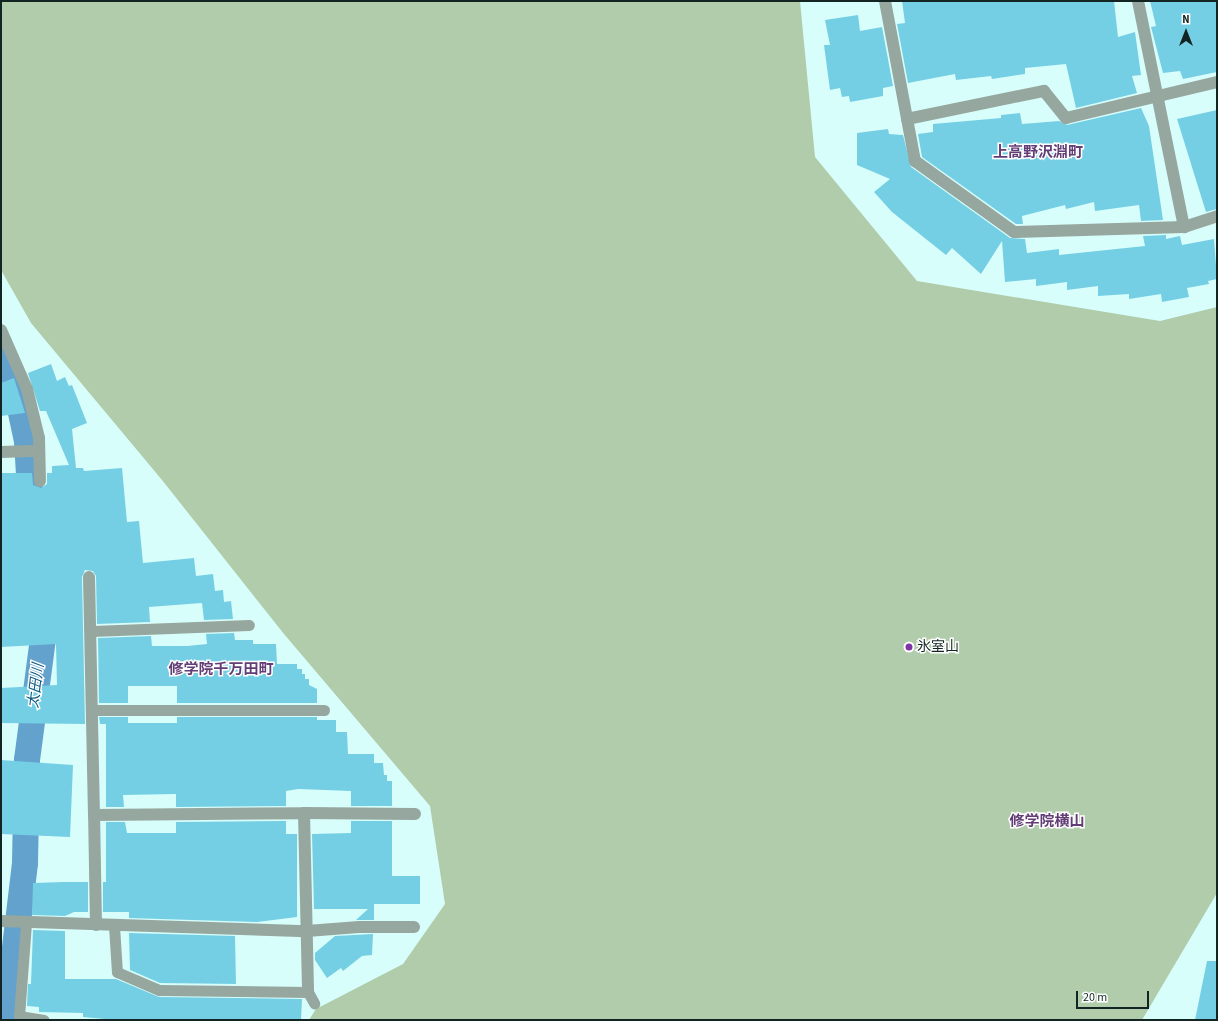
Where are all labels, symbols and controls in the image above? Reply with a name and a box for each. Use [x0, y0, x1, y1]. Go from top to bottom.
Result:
north arrow [1166, 12, 1206, 52]
text: N [1182, 12, 1190, 27]
district label: 上高野沢淵町 [993, 144, 1083, 162]
place label: 氷室山 [917, 639, 959, 655]
marker: 氷室山 [904, 642, 914, 652]
district label: 修学院千万田町 [169, 661, 273, 679]
water label: 太田川 [24, 663, 48, 709]
district label: 修学院横山 [1010, 813, 1084, 831]
scale bar [1078, 983, 1151, 1009]
text: 20 m [1083, 989, 1107, 1006]

